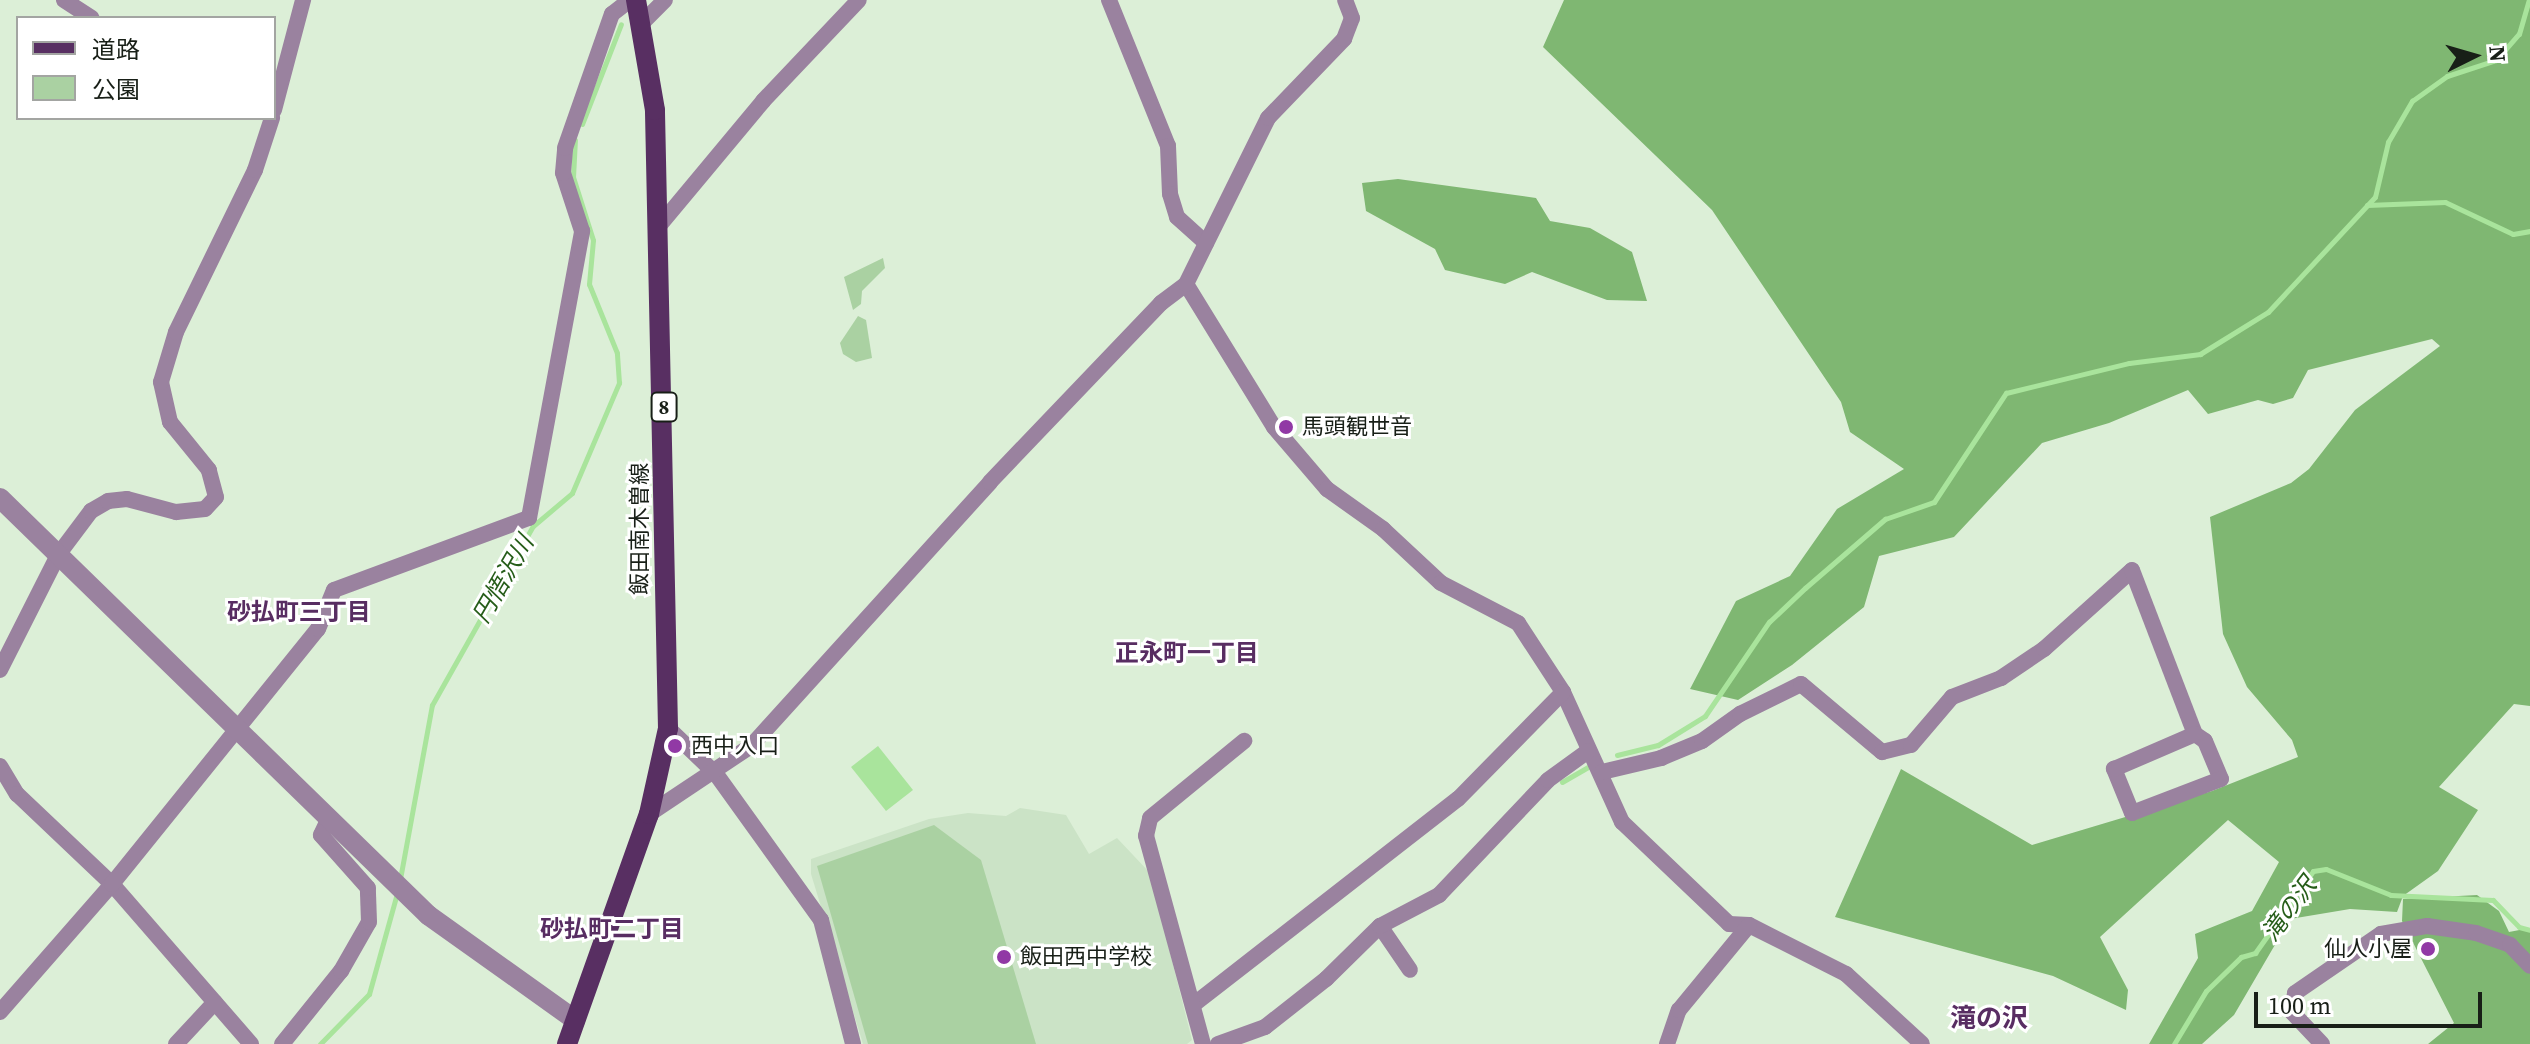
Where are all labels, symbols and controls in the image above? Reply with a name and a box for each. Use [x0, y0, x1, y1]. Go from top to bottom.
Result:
legend [16, 16, 276, 120]
north arrow [2434, 16, 2514, 96]
text: 道路 [92, 33, 140, 66]
text: N [2482, 45, 2514, 63]
text: 公園 [92, 73, 140, 106]
road number: 8 [650, 391, 678, 423]
place label: 馬頭観世音 [1302, 414, 1412, 440]
marker: 馬頭観世音 [1277, 418, 1295, 436]
street label: 飯田南木曽線 [627, 463, 653, 595]
water label: 円悟沢川 [467, 530, 539, 628]
district label: 砂払町三丁目 [227, 598, 371, 626]
district label: 正永町一丁目 [1115, 639, 1259, 667]
place label: 西中入口 [691, 733, 779, 759]
marker: 西中入口 [666, 737, 684, 755]
water label: 滝の沢 [2256, 872, 2322, 946]
district label: 砂払町二丁目 [540, 915, 684, 943]
place label: 仙人小屋 [2324, 936, 2412, 962]
marker: 仙人小屋 [2419, 940, 2437, 958]
place label: 飯田西中学校 [1020, 944, 1152, 970]
marker: 飯田西中学校 [995, 948, 1013, 966]
scale bar [2258, 976, 2486, 1026]
text: 100 m [2268, 989, 2331, 1022]
district label: 滝の沢 [1950, 1003, 2028, 1035]

